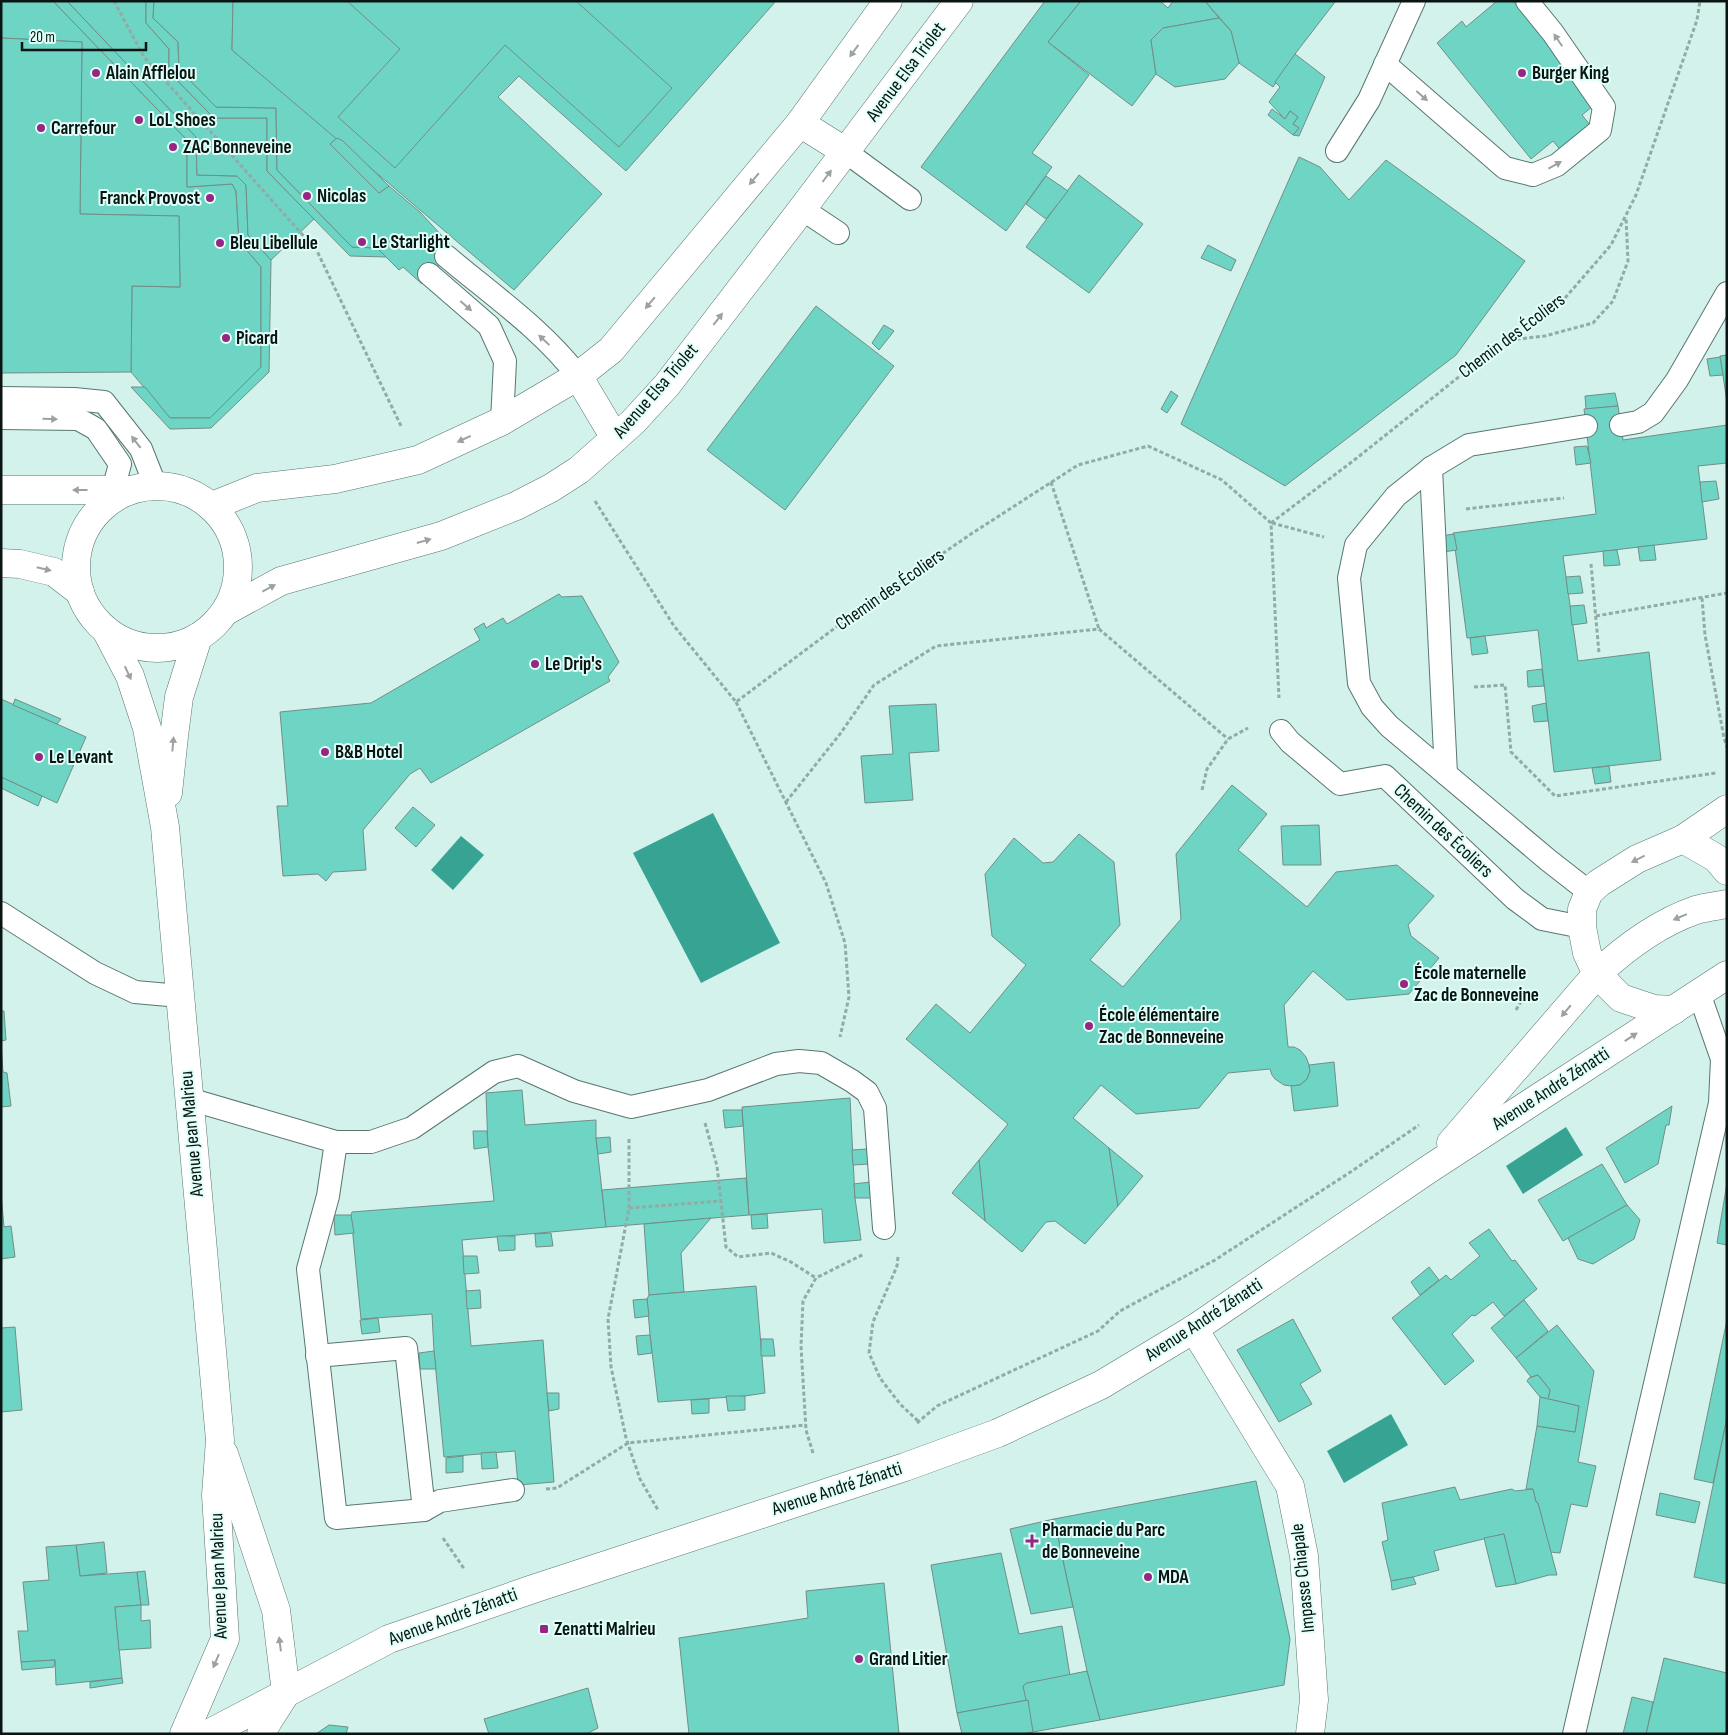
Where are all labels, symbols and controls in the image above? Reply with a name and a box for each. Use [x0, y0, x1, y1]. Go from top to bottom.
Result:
street label: Avenue Elsa Triolet [861, 18, 951, 127]
scale bar [22, 20, 146, 52]
text: 20 m [30, 28, 55, 47]
one-way arrow [1553, 33, 1563, 47]
one-way arrow [848, 44, 859, 57]
place label: Alain Afflelou [105, 62, 196, 85]
place label: Burger King [1532, 62, 1609, 85]
marker: Alain Afflelou [90, 67, 102, 79]
marker: Burger King [1516, 67, 1528, 79]
one-way arrow [1415, 91, 1428, 102]
place label: LoL Shoes [149, 109, 216, 132]
marker: LoL Shoes [133, 114, 145, 126]
place label: Carrefour [51, 117, 116, 140]
marker: Carrefour [35, 122, 47, 134]
place label: ZAC Bonneveine [183, 136, 292, 159]
marker: ZAC Bonneveine [167, 141, 179, 153]
one-way arrow [1548, 161, 1561, 170]
one-way arrow [822, 170, 833, 183]
one-way arrow [748, 172, 759, 185]
place label: Nicolas [317, 185, 366, 208]
place label: Franck Provost [99, 187, 200, 210]
marker: Nicolas [301, 190, 313, 202]
marker: Franck Provost [204, 192, 216, 204]
place label: Le Starlight [372, 231, 450, 254]
place label: Bleu Libellule [230, 232, 318, 255]
marker: Le Starlight [356, 236, 368, 248]
marker: Bleu Libellule [214, 237, 226, 249]
street label: Chemin des Écoliers [1454, 288, 1570, 384]
one-way arrow [644, 297, 655, 310]
one-way arrow [460, 300, 472, 311]
one-way arrow [712, 313, 723, 326]
place label: Picard [236, 327, 278, 350]
marker: Picard [220, 332, 232, 344]
one-way arrow [539, 334, 551, 346]
street label: Avenue Elsa Triolet [608, 339, 704, 444]
one-way arrow [42, 415, 58, 423]
one-way arrow [457, 435, 471, 443]
one-way arrow [130, 436, 141, 449]
one-way arrow [72, 486, 88, 494]
one-way arrow [416, 537, 431, 545]
street label: Chemin des Écoliers [831, 544, 949, 636]
one-way arrow [36, 565, 51, 573]
one-way arrow [261, 584, 276, 592]
place label: Le Drip's [545, 653, 602, 676]
marker: Le Drip's [529, 658, 541, 670]
one-way arrow [124, 666, 132, 680]
one-way arrow [169, 735, 177, 751]
place label: B&B Hotel [335, 741, 403, 764]
place label: Le Levant [49, 746, 113, 769]
marker: B&B Hotel [319, 746, 331, 758]
marker: Le Levant [33, 751, 45, 763]
street label: Chemin des Écoliers [1389, 779, 1498, 883]
one-way arrow [1631, 855, 1646, 863]
one-way arrow [1673, 913, 1687, 921]
place label: École maternelle Zac de Bonneveine [1414, 962, 1539, 1007]
marker: École maternelle Zac de Bonneveine [1398, 978, 1410, 990]
place label: École élémentaire Zac de Bonneveine [1099, 1004, 1224, 1049]
one-way arrow [1560, 1004, 1571, 1017]
marker: École élémentaire Zac de Bonneveine [1083, 1020, 1095, 1032]
one-way arrow [1625, 1033, 1638, 1042]
street label: Avenue André Zénatti [1487, 1042, 1614, 1136]
street label: Avenue Jean Malrieu [175, 1070, 209, 1199]
street label: Avenue André Zénatti [1140, 1273, 1267, 1367]
street label: Avenue André Zénatti [768, 1457, 905, 1521]
street label: Avenue Jean Malrieu [205, 1513, 233, 1640]
place label: Pharmacie du Parc de Bonneveine [1042, 1519, 1165, 1564]
street label: Impasse Chiapale [1286, 1522, 1320, 1634]
marker: Pharmacie du Parc de Bonneveine [1026, 1535, 1038, 1547]
place label: MDA [1158, 1566, 1190, 1589]
marker: MDA [1142, 1571, 1154, 1583]
street label: Avenue André Zénatti [384, 1583, 521, 1651]
place label: Zenatti Malrieu [554, 1618, 656, 1641]
marker: Zenatti Malrieu [538, 1623, 550, 1635]
one-way arrow [276, 1636, 284, 1652]
place label: Grand Litier [869, 1648, 948, 1671]
marker: Grand Litier [853, 1653, 865, 1665]
one-way arrow [211, 1654, 219, 1668]

